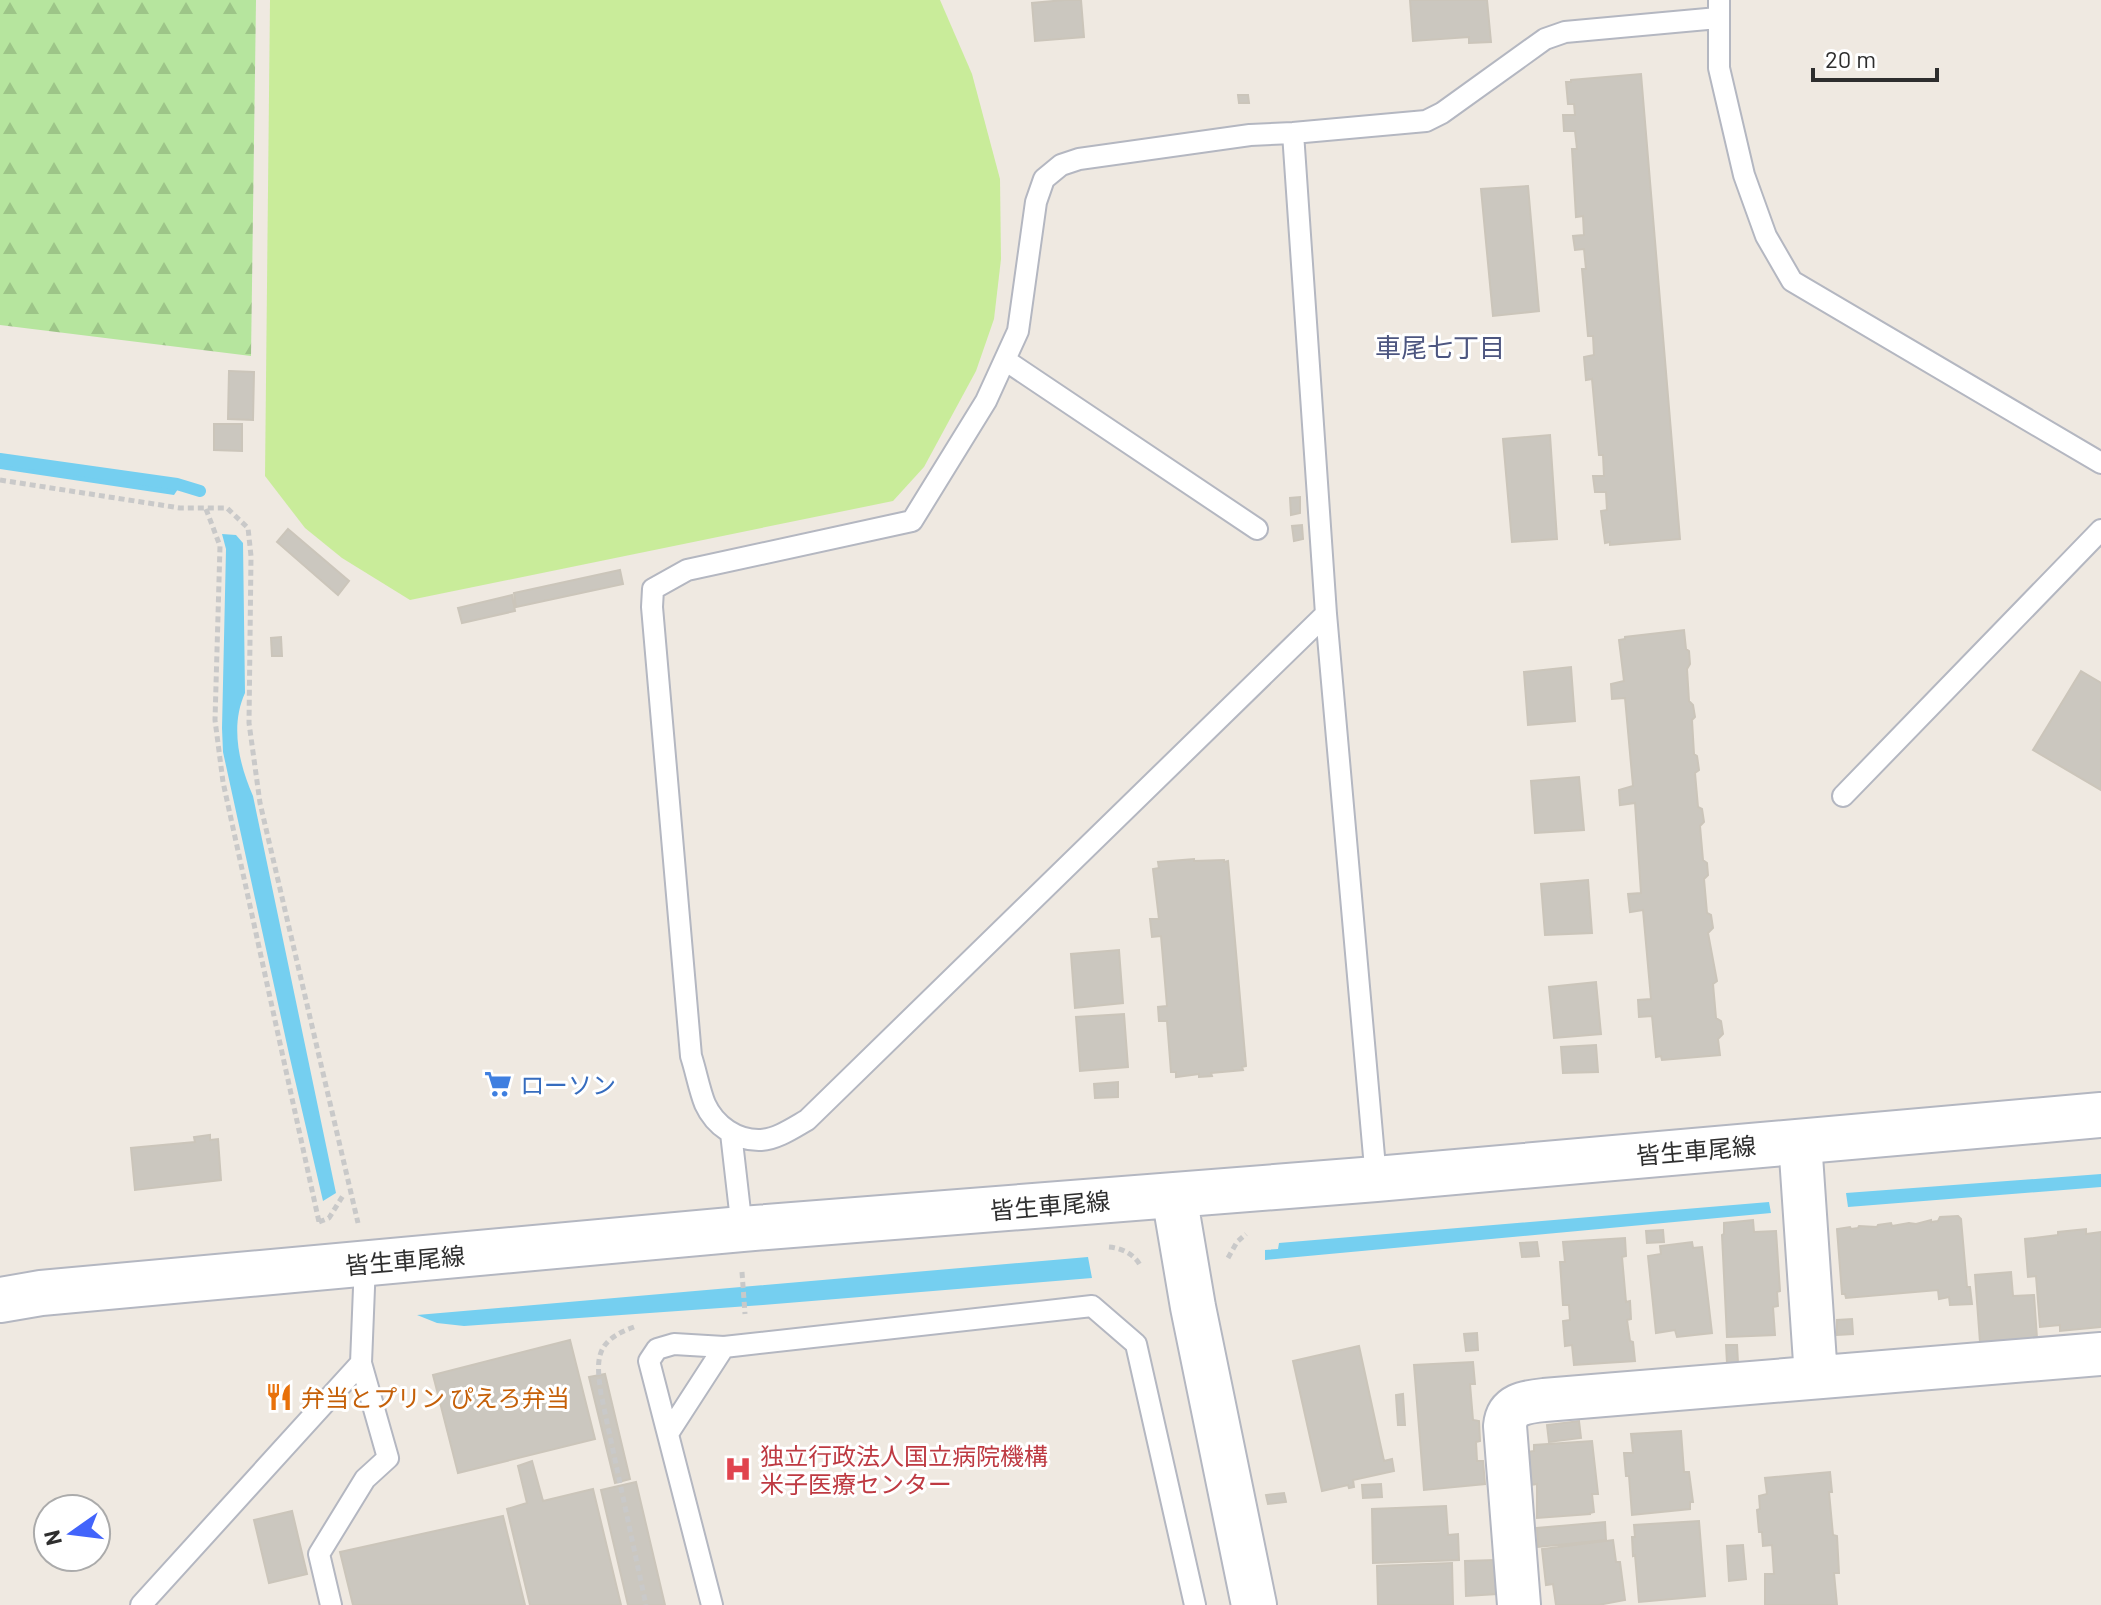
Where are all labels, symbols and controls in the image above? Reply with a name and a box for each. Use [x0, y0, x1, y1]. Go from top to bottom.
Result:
scale bar [1813, 32, 1937, 82]
text: 20 m [1825, 44, 1876, 73]
district label: 車尾七丁目 [1375, 331, 1505, 362]
supermarket icon: ローソン [483, 1069, 513, 1099]
place label: ローソン [520, 1070, 616, 1099]
street label: 皆生車尾線 [1635, 1130, 1757, 1170]
street label: 皆生車尾線 [989, 1185, 1111, 1225]
street label: 皆生車尾線 [344, 1240, 466, 1280]
restaurant icon: 弁当とプリン ぴえろ弁当 [264, 1382, 294, 1412]
place label: 弁当とプリン ぴえろ弁当 [301, 1383, 570, 1412]
place label: 独立行政法人国立病院機構 米子医療センター [760, 1441, 1048, 1498]
hospital icon: 独立行政法人国立病院機構 米子医療センター [723, 1454, 753, 1484]
north arrow [32, 1493, 112, 1573]
text: N [37, 1528, 66, 1548]

